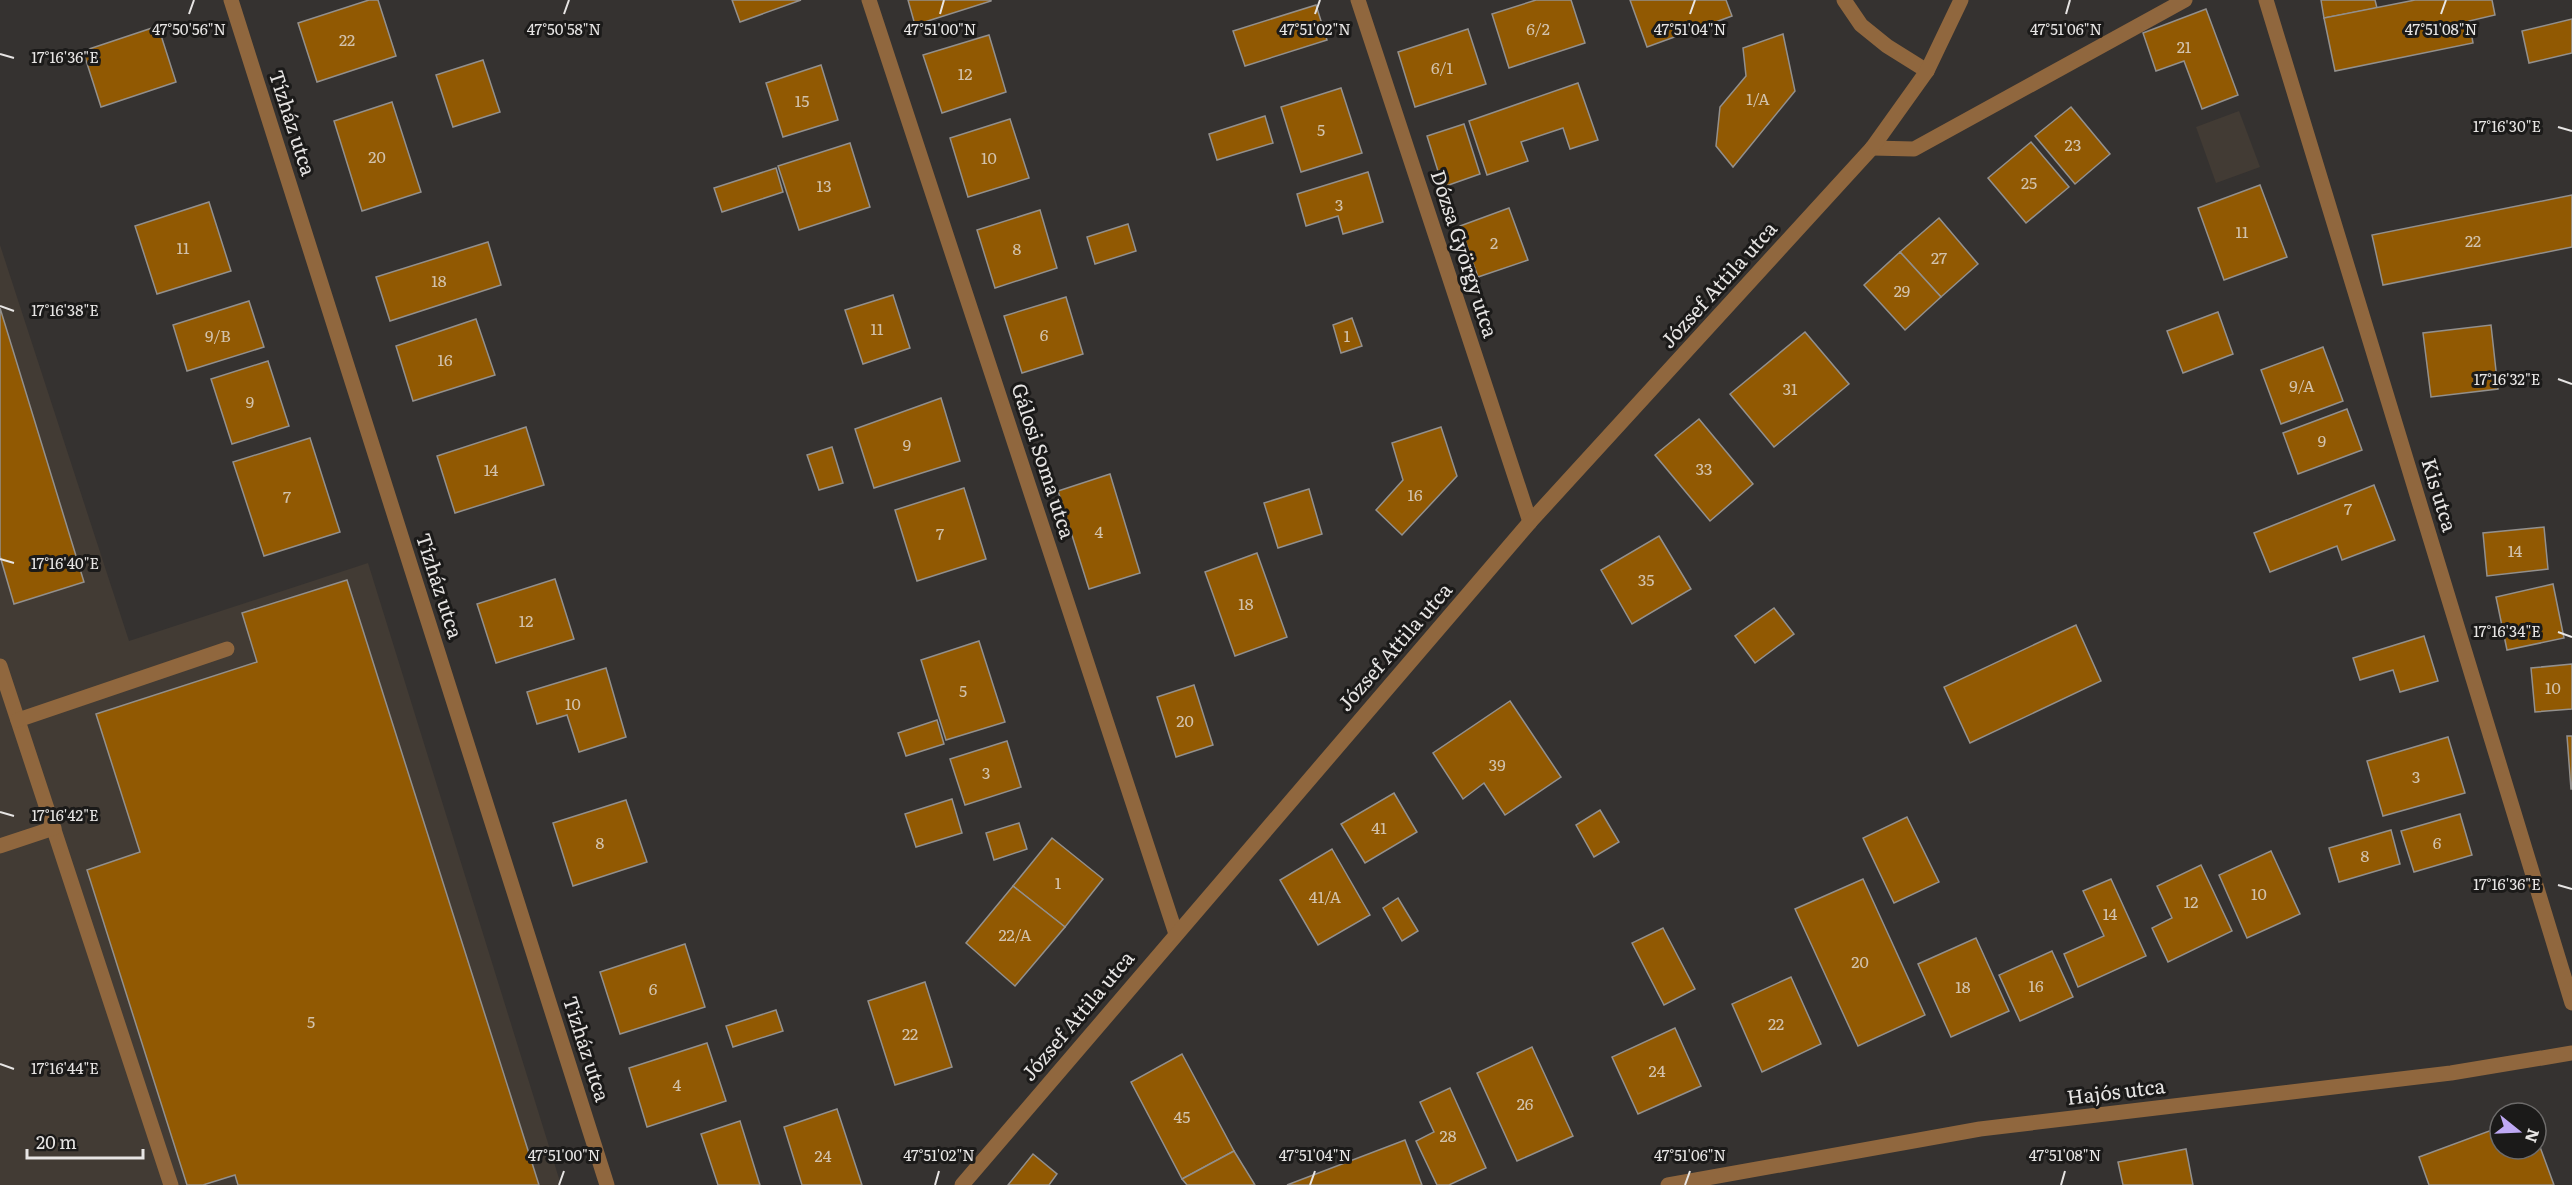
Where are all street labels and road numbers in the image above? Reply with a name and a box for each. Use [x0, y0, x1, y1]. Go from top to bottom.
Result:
street label: Tízház utca [263, 66, 325, 179]
street label: Dózsa György utca [1425, 166, 1507, 341]
street label: József Attila utca [1652, 213, 1783, 354]
street label: Gálosi Soma utca [1006, 379, 1084, 542]
street label: Kis utca [2416, 454, 2466, 535]
street label: Tízház utca [410, 529, 472, 642]
street label: József Attila utca [1329, 575, 1458, 717]
street label: József Attila utca [1013, 943, 1140, 1086]
street label: Tízház utca [557, 992, 619, 1105]
street label: Hajós utca [2065, 1069, 2167, 1111]

